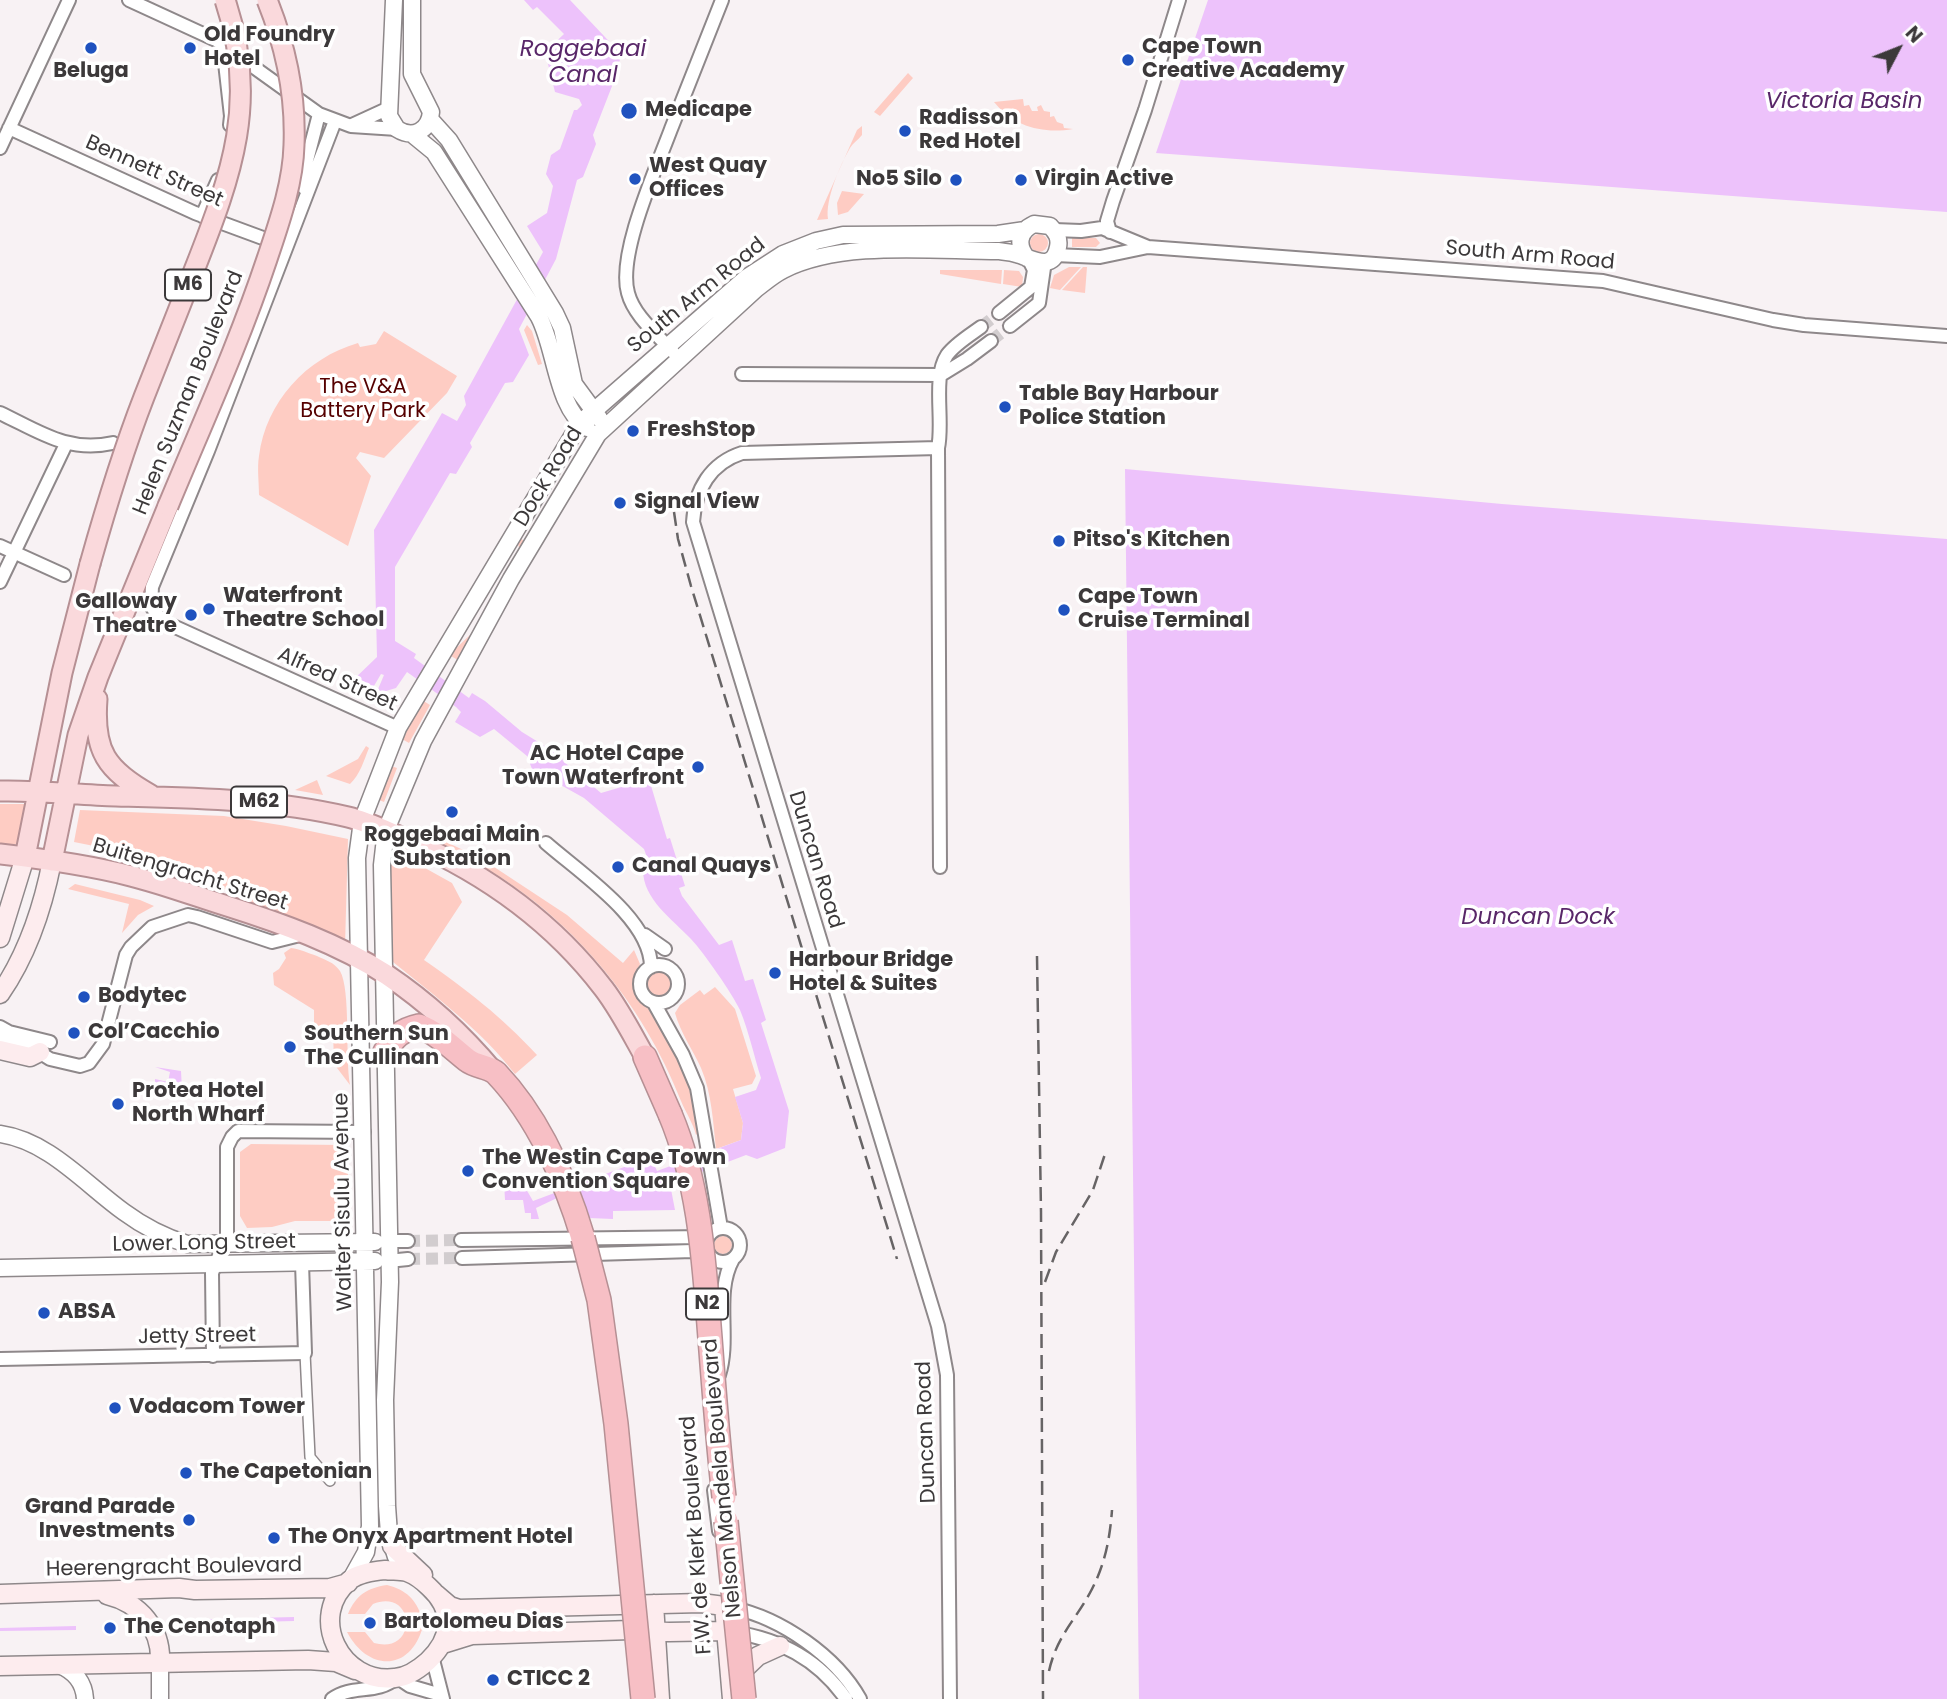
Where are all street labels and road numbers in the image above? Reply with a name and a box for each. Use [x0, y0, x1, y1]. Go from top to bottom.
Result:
street label: Bennett Street [81, 130, 227, 214]
street label: South Arm Road [623, 233, 771, 359]
street label: South Arm Road [1444, 236, 1616, 276]
street label: Helen Suzman Boulevard [128, 267, 250, 519]
road number: M6 [165, 270, 211, 300]
street label: Dock Road [509, 422, 589, 532]
street label: Alfred Street [273, 642, 401, 718]
road number: M62 [231, 786, 287, 818]
street label: Duncan Road [782, 788, 848, 932]
street label: Buitengracht Street [89, 833, 291, 917]
street label: Walter Sisulu Avenue [329, 1092, 359, 1312]
street label: Lower Long Street [112, 1230, 296, 1258]
road number: N2 [686, 1288, 728, 1320]
street label: Jetty Street [138, 1323, 256, 1351]
street label: Nelson Mandela Boulevard [698, 1337, 748, 1619]
street label: Duncan Road [912, 1360, 942, 1504]
street label: F.W. de Klerk Boulevard [676, 1415, 718, 1655]
street label: Heerengracht Boulevard [46, 1553, 302, 1583]

